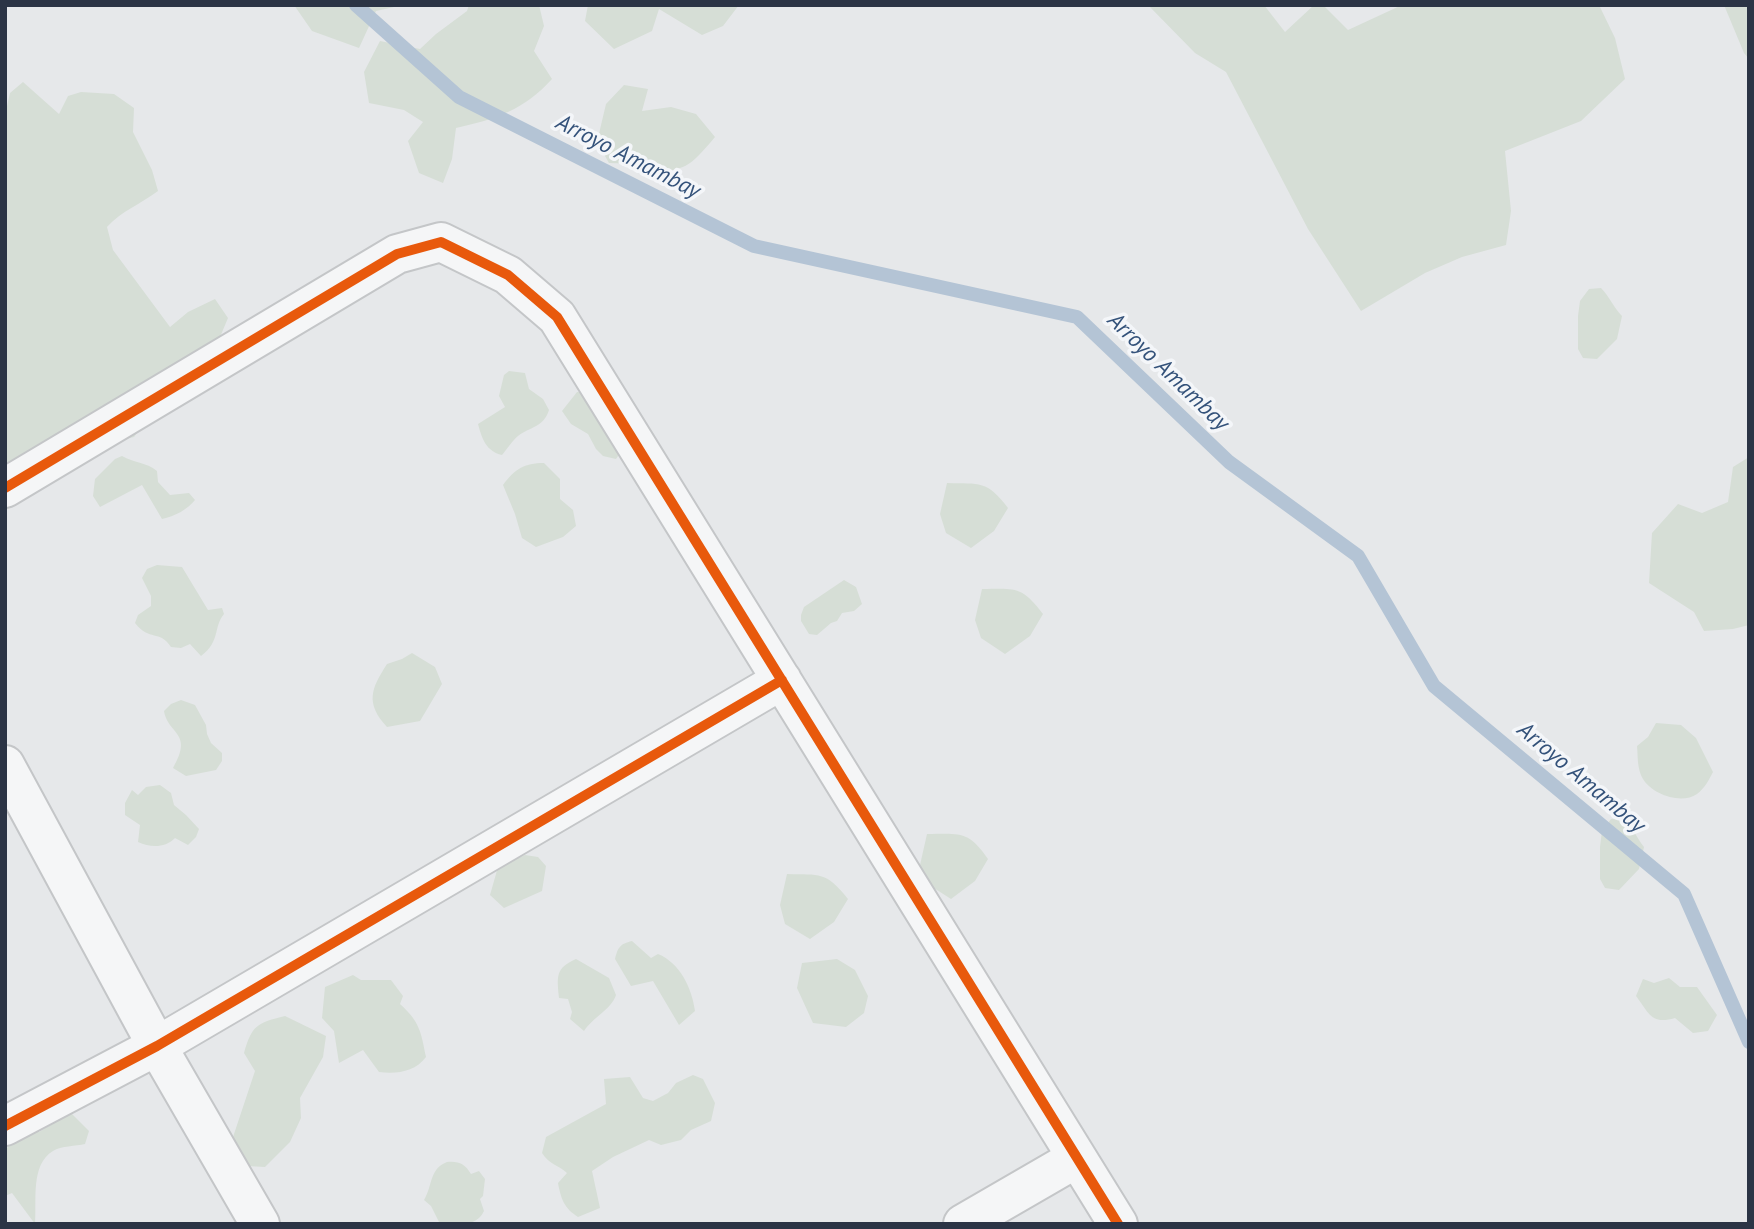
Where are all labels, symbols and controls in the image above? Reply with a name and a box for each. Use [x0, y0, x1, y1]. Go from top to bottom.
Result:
water label: Arroyo Amambay [551, 109, 705, 205]
water label: Arroyo Amambay [1101, 307, 1235, 437]
water label: Arroyo Amambay [1511, 716, 1651, 840]

